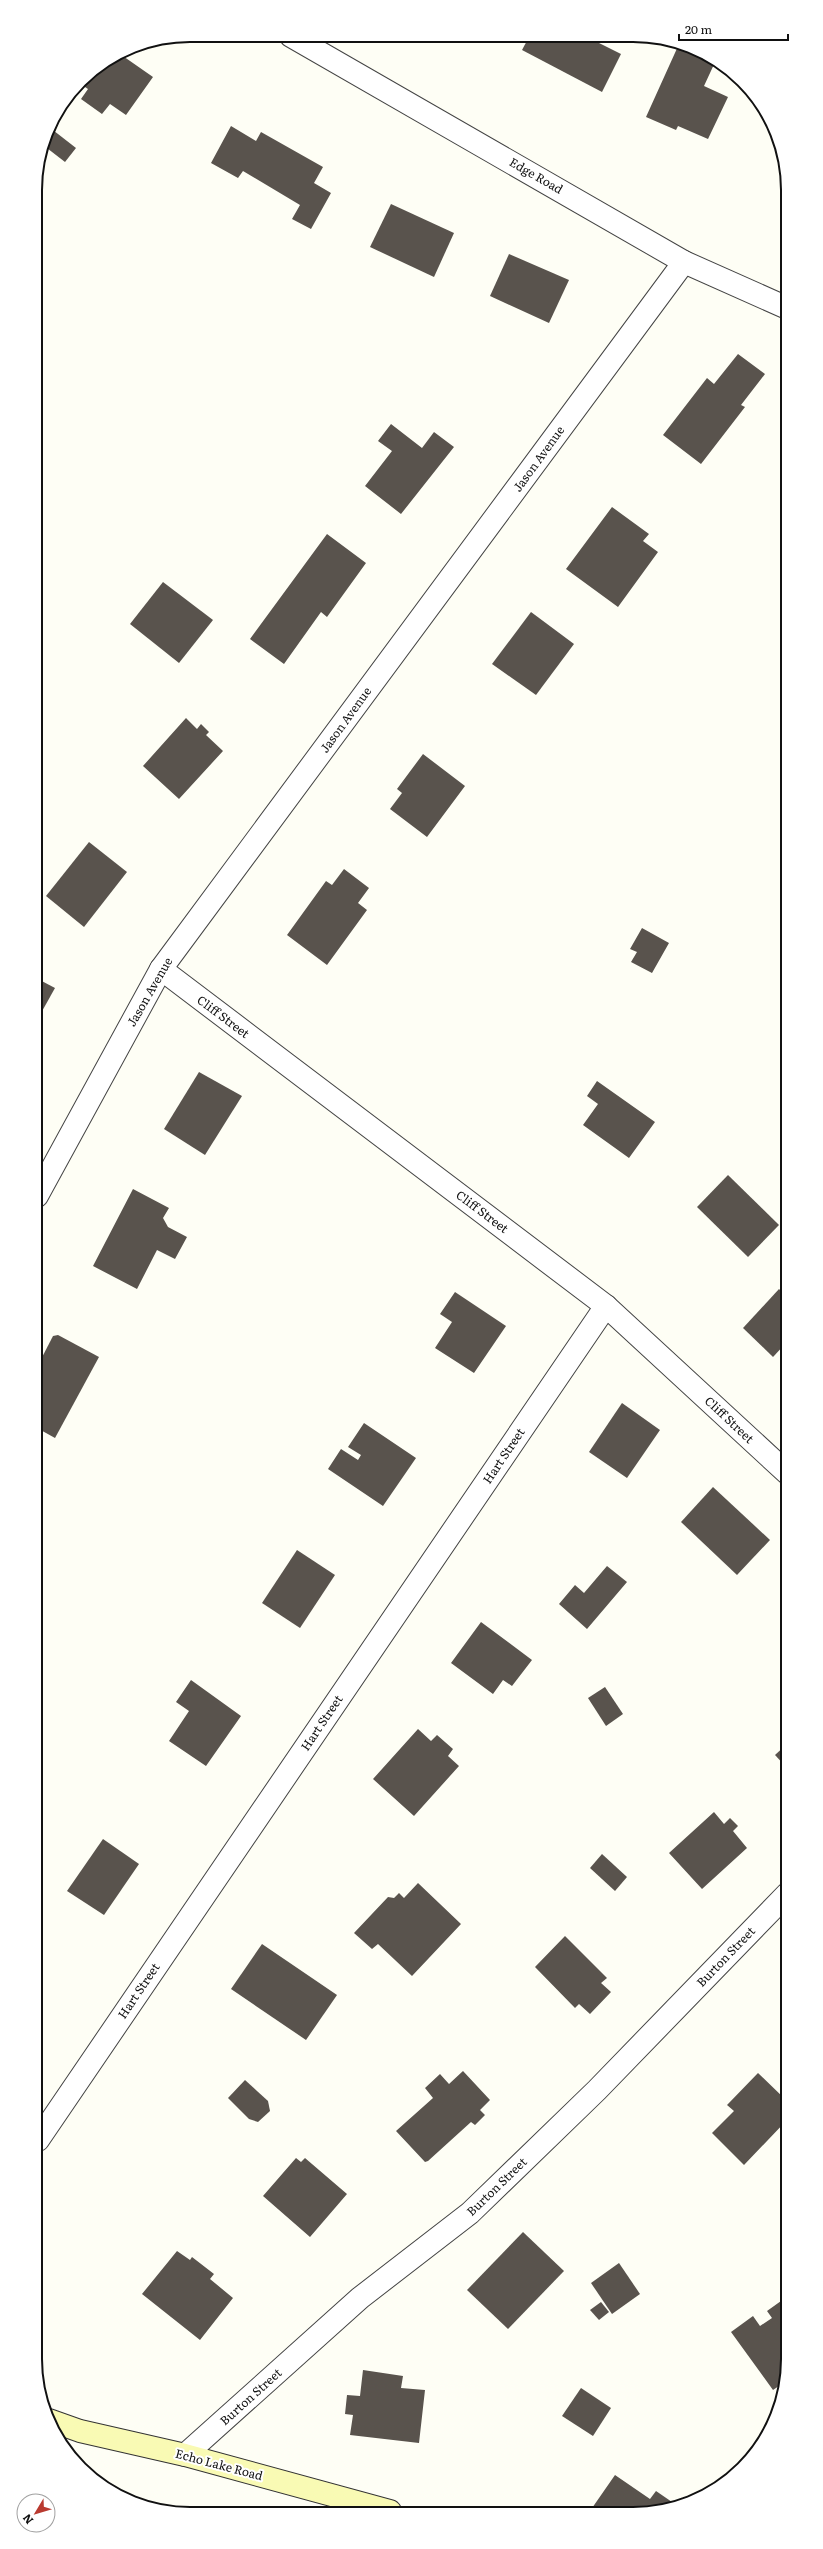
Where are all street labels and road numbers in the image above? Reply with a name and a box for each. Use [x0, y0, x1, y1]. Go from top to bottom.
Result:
street label: Edge Road [506, 153, 567, 198]
street label: Jason Avenue [508, 422, 568, 495]
street label: Jason Avenue [315, 683, 375, 756]
street label: Jason Avenue [122, 953, 176, 1030]
street label: Cliff Street [194, 990, 254, 1042]
street label: Cliff Street [453, 1185, 513, 1237]
street label: Cliff Street [701, 1392, 758, 1447]
street label: Hart Street [478, 1424, 529, 1487]
street label: Hart Street [296, 1691, 347, 1754]
street label: Burton Street [692, 1922, 759, 1990]
street label: Hart Street [113, 1959, 164, 2022]
street label: Burton Street [462, 2153, 531, 2220]
street label: Burton Street [215, 2364, 285, 2429]
street label: Echo Lake Road [174, 2444, 266, 2485]

